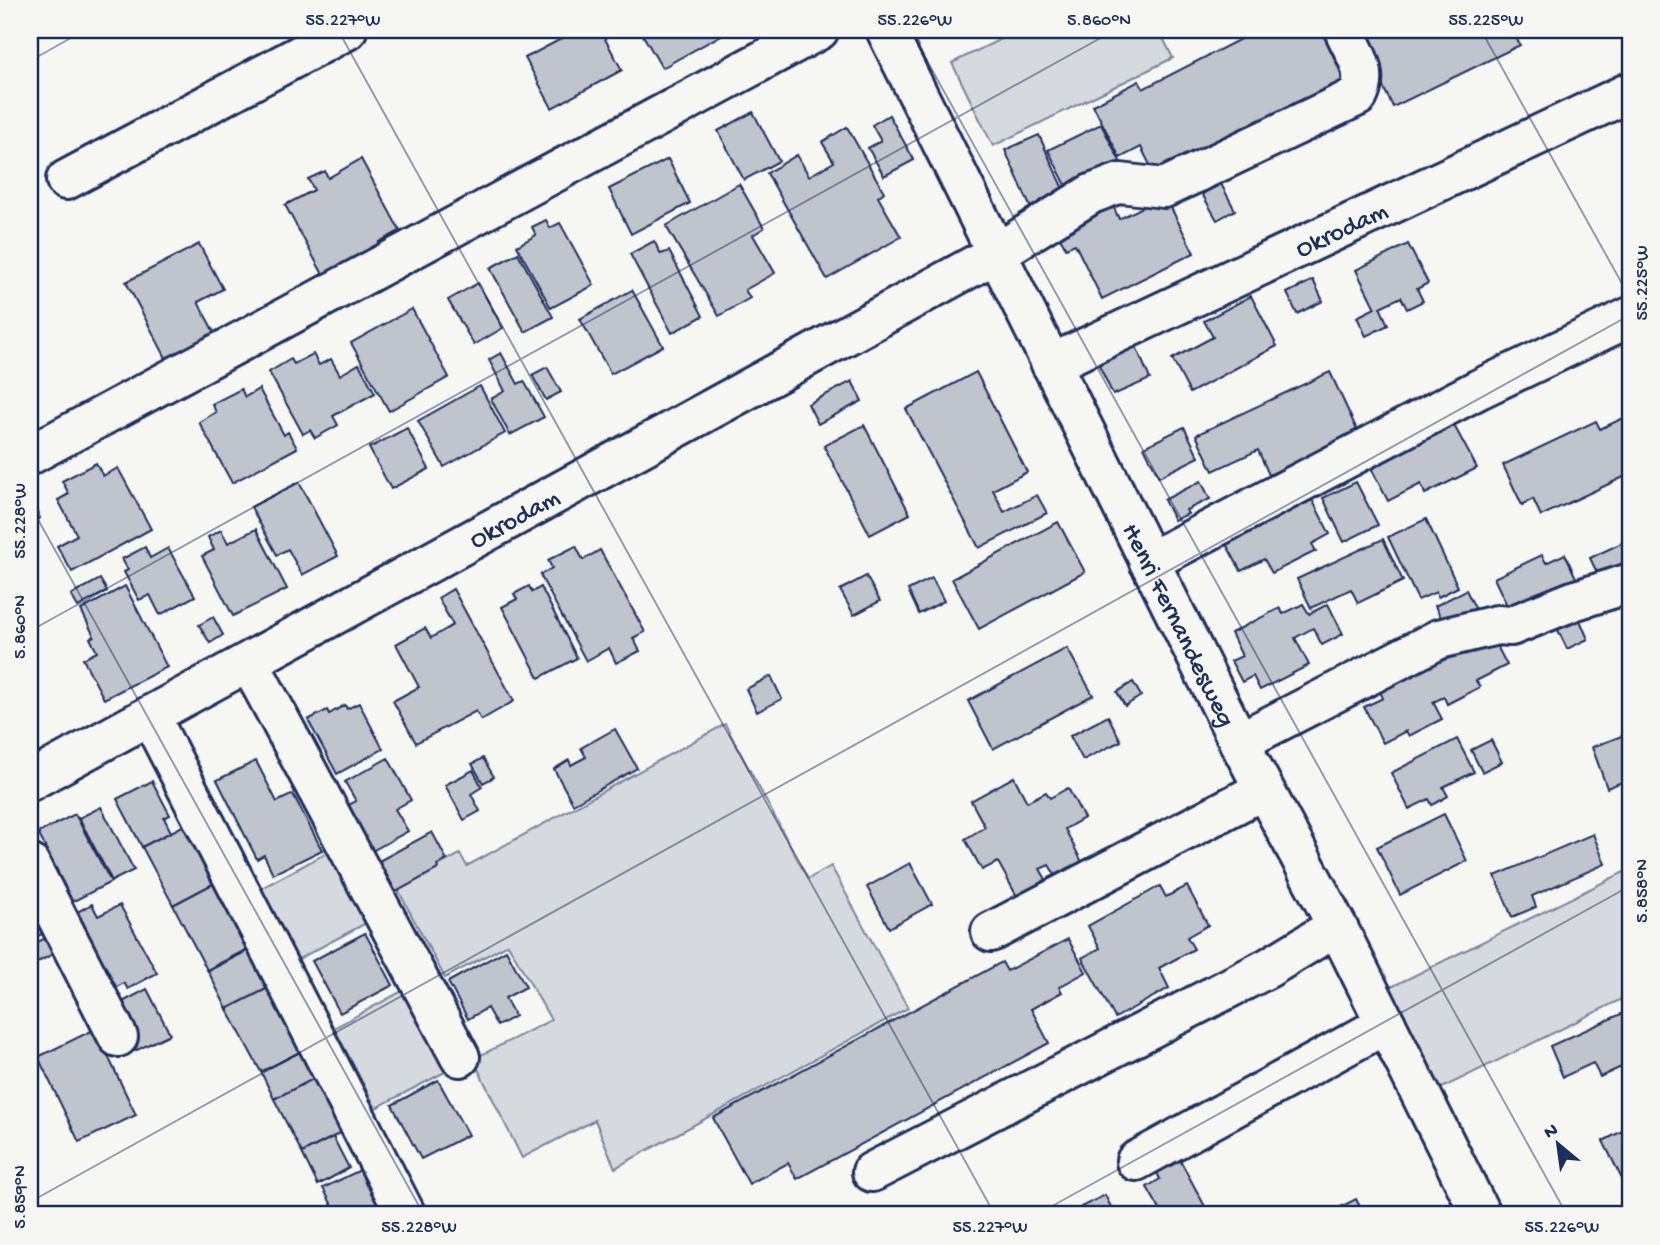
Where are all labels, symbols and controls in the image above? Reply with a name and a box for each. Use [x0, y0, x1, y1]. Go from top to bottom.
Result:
text: 55.227°W [306, 11, 381, 32]
text: 55.226°W [878, 11, 952, 32]
text: 5.860°N [1067, 11, 1131, 32]
text: 55.225°W [1448, 11, 1524, 32]
street label: Okrodam [1292, 197, 1394, 267]
text: 55.225°W [1633, 245, 1654, 321]
text: 55.228°W [11, 483, 32, 559]
street label: Okrodam [465, 484, 566, 558]
street label: Henri Fernandesweg [1113, 519, 1240, 733]
text: 5.860°N [11, 595, 32, 659]
text: 5.858°N [1633, 859, 1654, 923]
north arrow [1524, 1108, 1594, 1178]
text: N [1540, 1119, 1562, 1145]
text: 5.859°N [11, 1165, 32, 1229]
text: 55.228°W [381, 1218, 457, 1239]
text: 55.227°W [953, 1218, 1028, 1239]
text: 55.226°W [1525, 1218, 1599, 1239]

